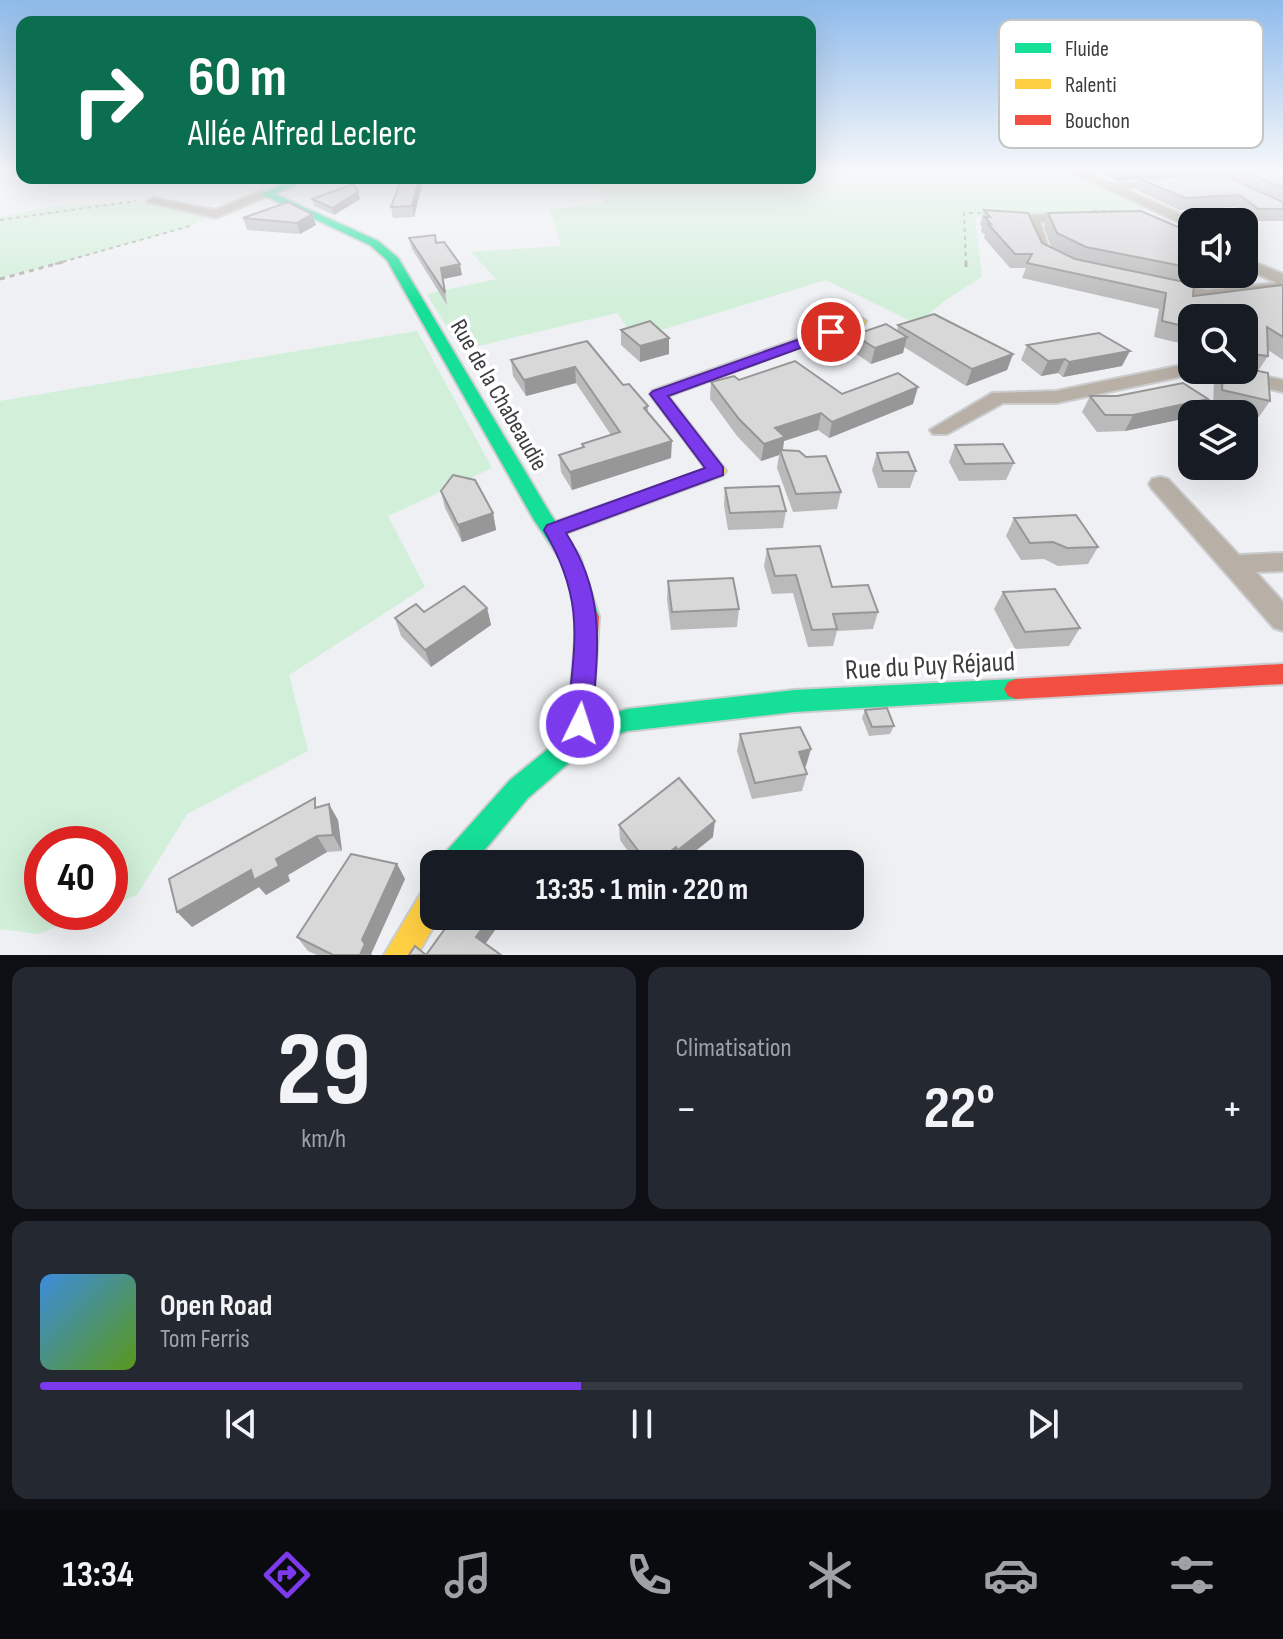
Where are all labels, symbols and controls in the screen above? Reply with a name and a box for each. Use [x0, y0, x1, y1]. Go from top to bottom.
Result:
legend [999, 20, 1263, 148]
text: Fluide [1065, 36, 1109, 63]
text: 60 m [188, 45, 287, 112]
icon: right [56, 48, 160, 152]
text: Ralenti [1065, 72, 1117, 99]
text: Bouchon [1065, 108, 1130, 135]
text: Allée Alfred Leclerc [188, 113, 417, 156]
map controls [1178, 208, 1258, 480]
button: sound [1178, 208, 1258, 288]
pin [797, 298, 865, 366]
button: search [1178, 304, 1258, 384]
icon: arrive [809, 310, 853, 354]
street label: Rue de la Chabeaudie [444, 314, 554, 476]
button: layers [1178, 400, 1258, 480]
street label: Rue du Puy Réjaud [844, 645, 1016, 687]
position arrow [538, 682, 622, 766]
speed limit sign: 40 [24, 826, 128, 930]
text: 13:35 · 1 min · 220 m [536, 872, 748, 908]
text: 29 [276, 1009, 371, 1134]
text: Climatisation [676, 1033, 792, 1064]
text: 22° [923, 1073, 995, 1145]
text: − [676, 1083, 697, 1136]
text: + [1221, 1083, 1243, 1136]
text: km/h [301, 1124, 346, 1155]
text: Open Road [160, 1288, 272, 1324]
text: Tom Ferris [160, 1324, 250, 1355]
icon: previous [219, 1402, 263, 1446]
icon: pause [620, 1402, 664, 1446]
icon: next [1021, 1402, 1065, 1446]
icon: directions [259, 1547, 315, 1603]
icon: music [440, 1547, 496, 1603]
icon: phone [621, 1547, 677, 1603]
icon: climate [802, 1547, 858, 1603]
icon: car [983, 1547, 1039, 1603]
icon: filters [1164, 1547, 1220, 1603]
text: 13:34 [63, 1554, 134, 1597]

